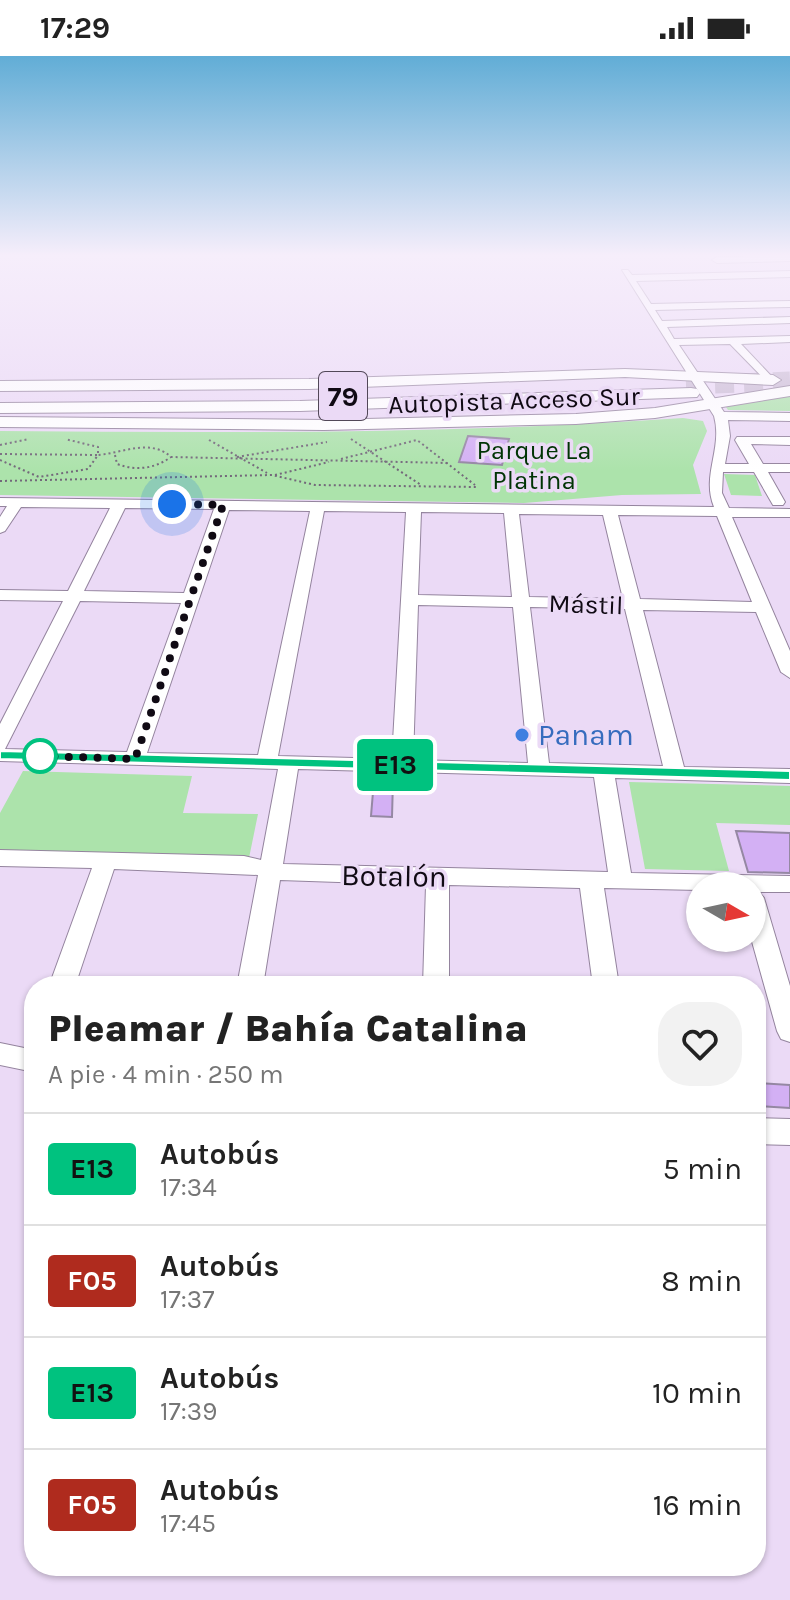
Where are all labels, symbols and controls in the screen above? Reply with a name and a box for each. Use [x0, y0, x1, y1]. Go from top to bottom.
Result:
text: 17:29 [40, 10, 110, 46]
road number: 79 [319, 372, 367, 420]
street label: Autopista Acceso Sur [388, 381, 641, 420]
park label: Parque La Platina [476, 435, 592, 496]
your location [152, 484, 192, 524]
street label: Mástil [548, 588, 624, 621]
place label: Panam [538, 717, 634, 753]
marker: Panam [513, 726, 531, 744]
unlabelled marker [23, 739, 57, 773]
line badge: E13 [349, 739, 441, 791]
text: E13 [373, 748, 417, 781]
street label: Botalón [341, 857, 447, 895]
north arrow [686, 872, 766, 952]
map controls [686, 872, 766, 952]
button: heart [658, 1002, 742, 1086]
text: Pleamar / Bahía Catalina [48, 1006, 528, 1051]
text: A pie · 4 min · 250 m [48, 1059, 284, 1090]
text: Autobús [160, 1136, 279, 1172]
text: 5 min [663, 1151, 742, 1187]
text: E13 [70, 1152, 114, 1185]
text: 17:34 [160, 1172, 217, 1203]
text: Autobús [160, 1248, 279, 1284]
text: 8 min [661, 1263, 742, 1299]
text: F05 [67, 1264, 117, 1297]
text: 17:37 [160, 1284, 214, 1315]
text: Autobús [160, 1360, 279, 1396]
text: 10 min [652, 1375, 742, 1411]
text: E13 [70, 1376, 114, 1409]
text: 17:39 [160, 1396, 217, 1427]
text: Autobús [160, 1472, 279, 1508]
text: 16 min [653, 1487, 742, 1523]
text: F05 [67, 1488, 117, 1521]
text: 17:45 [160, 1508, 216, 1539]

